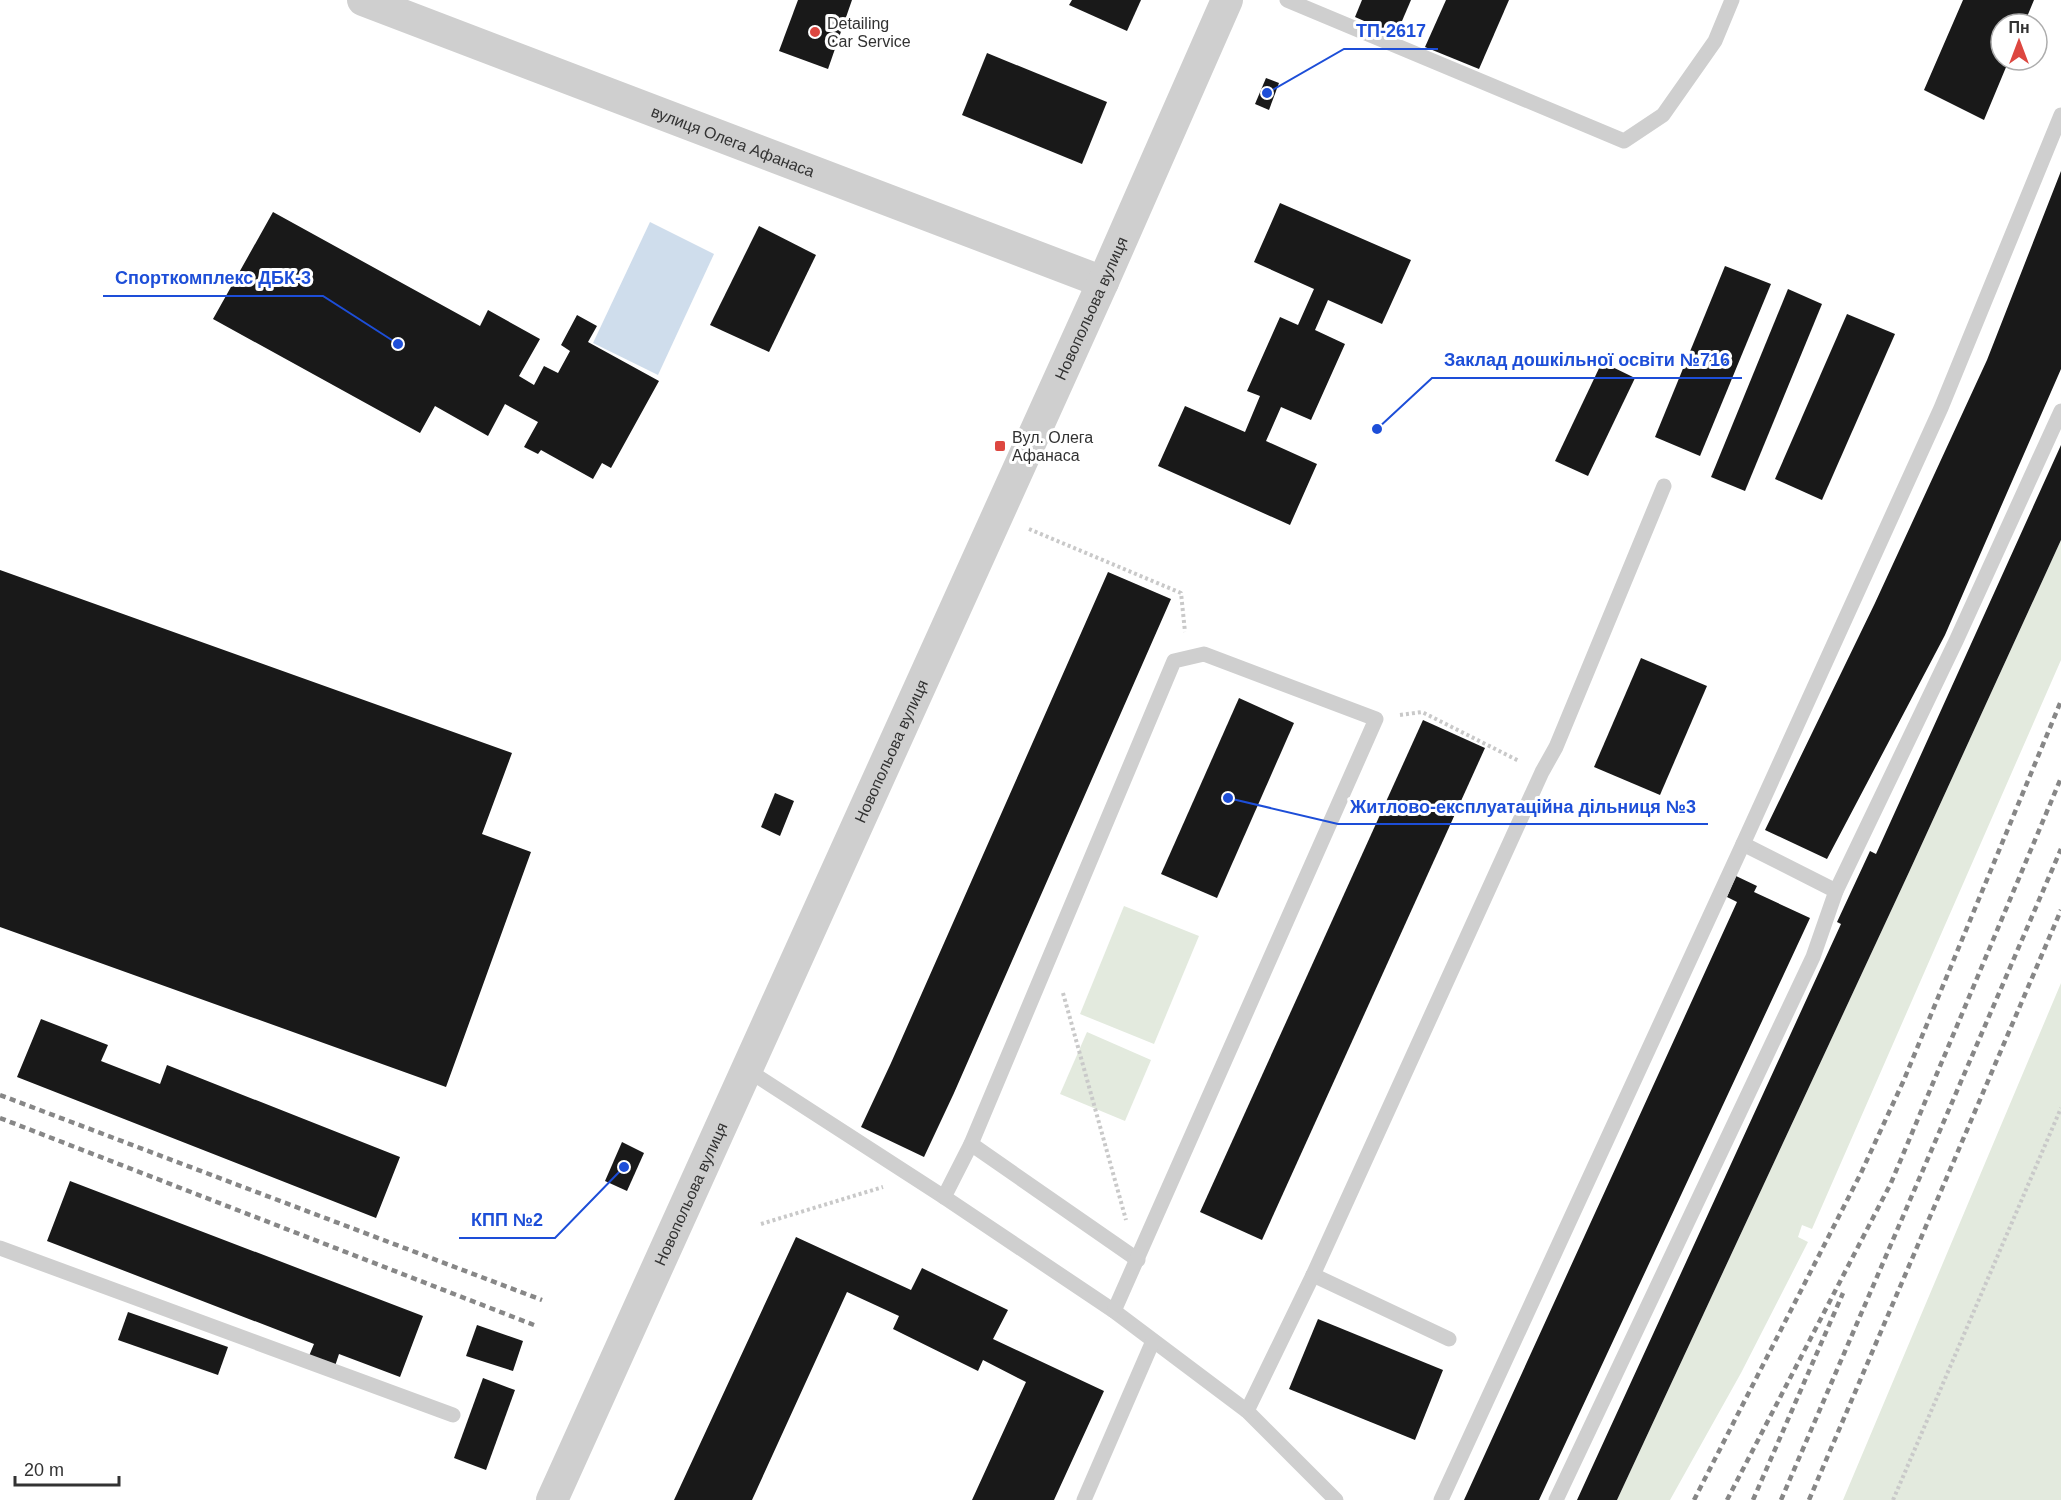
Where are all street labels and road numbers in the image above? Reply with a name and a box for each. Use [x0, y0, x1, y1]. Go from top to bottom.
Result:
street label: вулиця Олега Афанаса [649, 102, 817, 180]
street label: Новопольова вулиця [1051, 234, 1130, 382]
street label: Новопольова вулиця [851, 677, 931, 825]
street label: Новопольова вулиця [651, 1120, 730, 1268]

